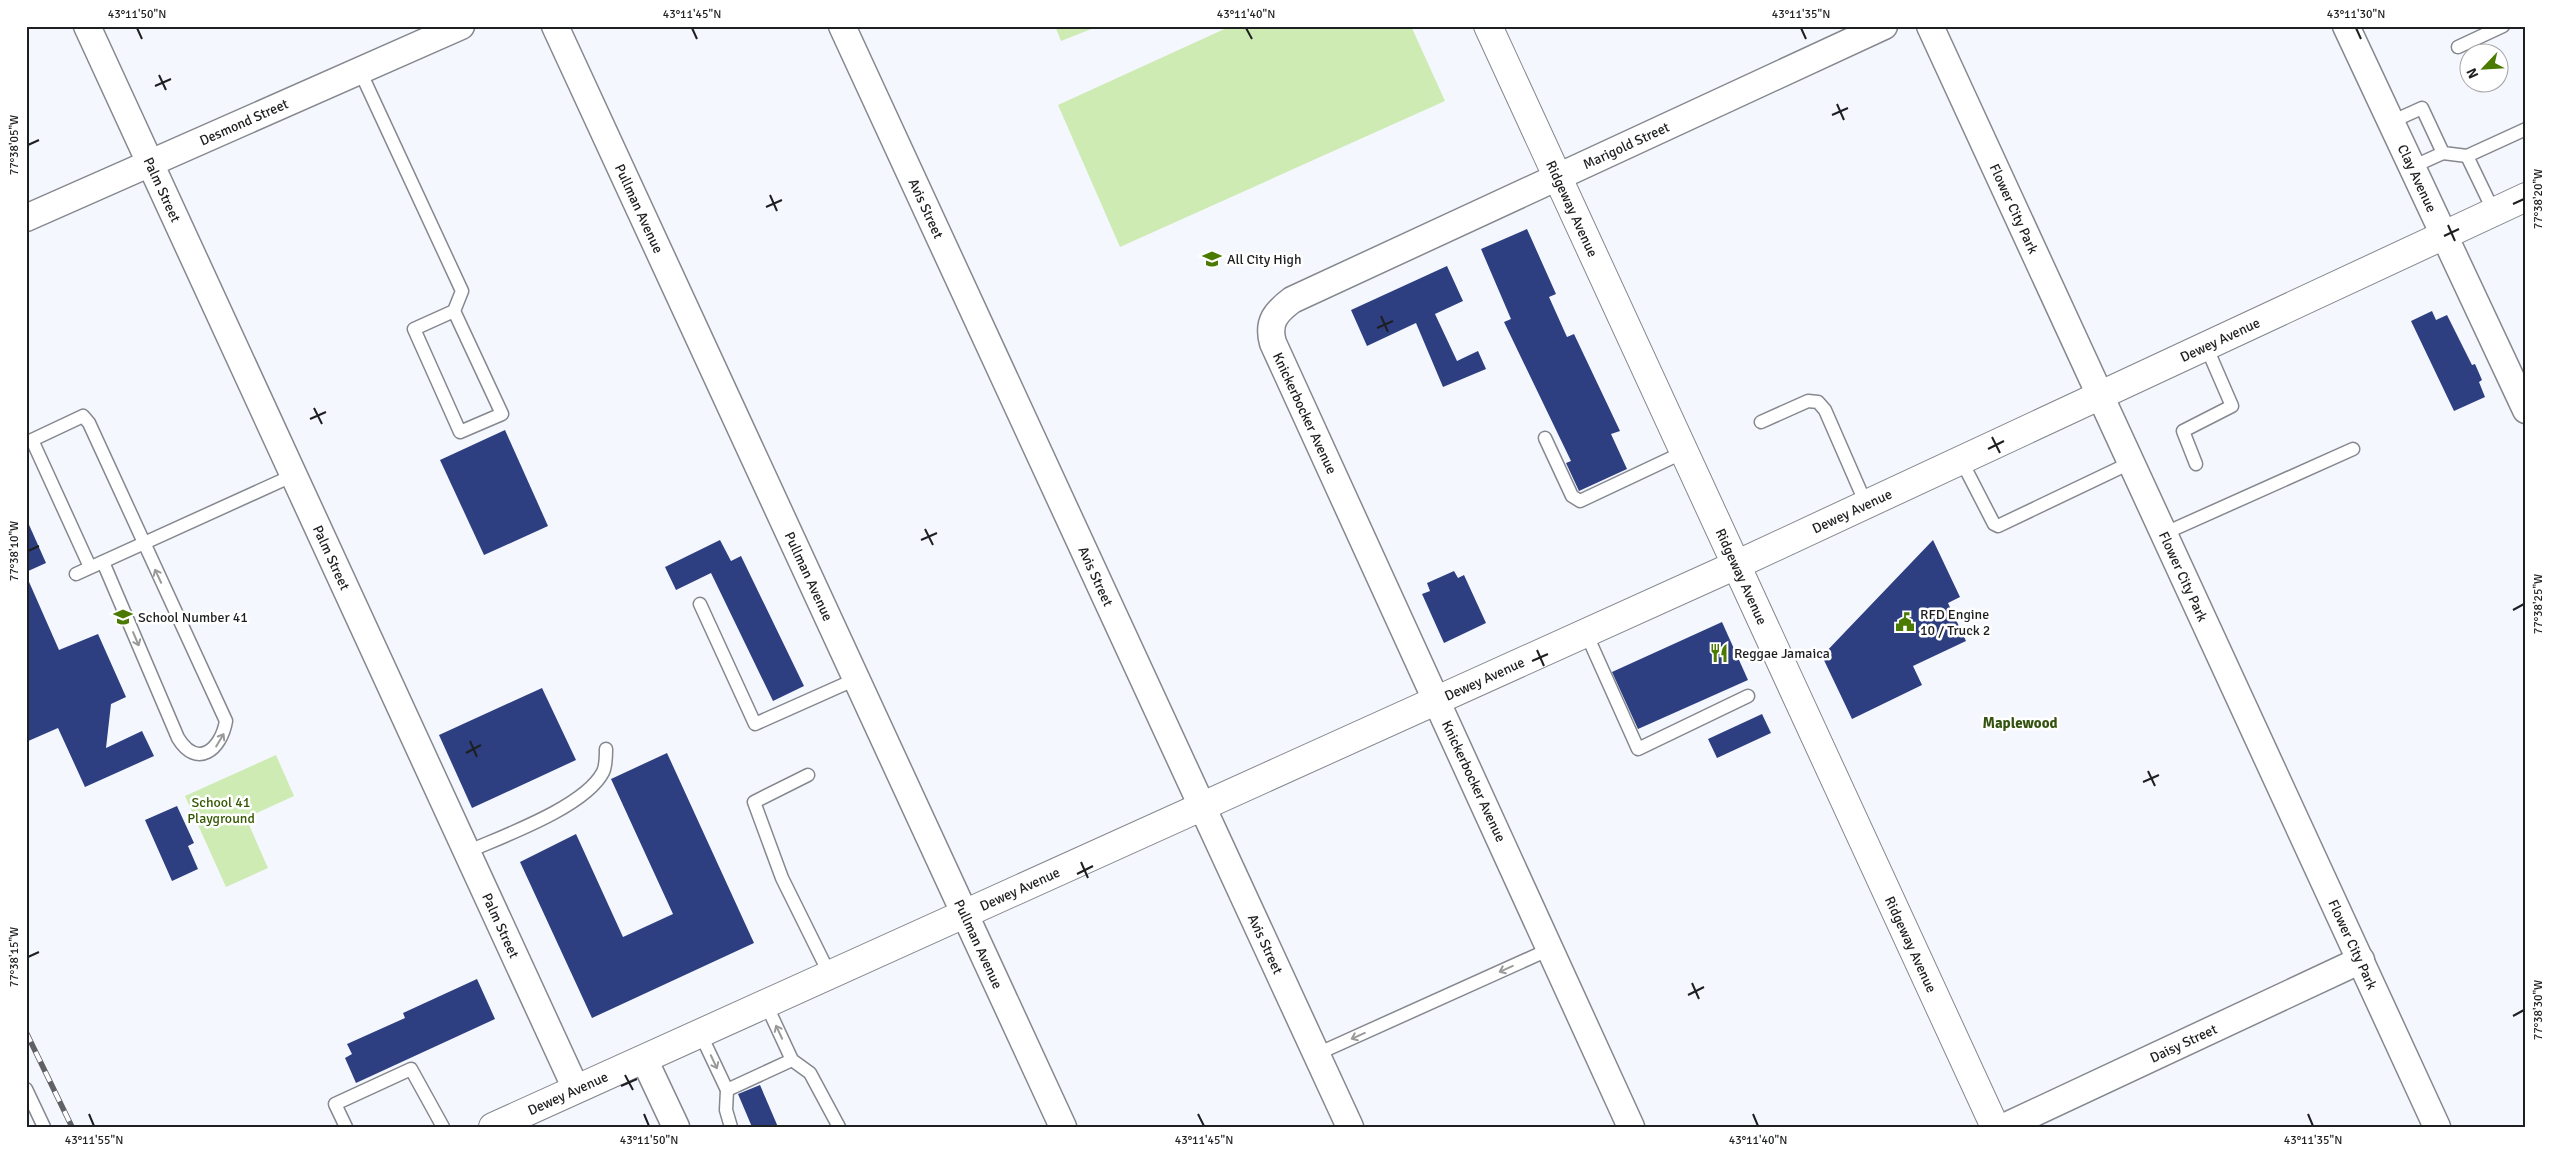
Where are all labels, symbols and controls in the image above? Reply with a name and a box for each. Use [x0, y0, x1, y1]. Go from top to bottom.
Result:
text: 43°11'50"N [108, 7, 166, 22]
text: 43°11'45"N [663, 7, 721, 22]
text: 43°11'40"N [1217, 7, 1275, 22]
text: 43°11'35"N [1772, 7, 1830, 22]
text: 43°11'30"N [2327, 7, 2385, 22]
north arrow [2460, 42, 2510, 92]
text: N [2463, 65, 2482, 81]
street label: Desmond Street [197, 95, 291, 149]
text: 77°38'05"W [7, 115, 22, 175]
street label: Marigold Street [1580, 119, 1672, 173]
street label: Clay Avenue [2394, 142, 2440, 215]
street label: Palm Street [139, 155, 184, 225]
street label: Ridgeway Avenue [1542, 158, 1601, 260]
street label: Pullman Avenue [611, 161, 667, 256]
street label: Flower City Park [1986, 161, 2042, 257]
text: 77°38'20"W [2531, 169, 2546, 229]
street label: Avis Street [905, 176, 947, 241]
school or university icon: All City High [1201, 248, 1223, 270]
place label: All City High [1227, 251, 1302, 268]
street label: Dewey Avenue [2177, 314, 2263, 366]
street label: Knickerbocker Avenue [1269, 350, 1340, 477]
street label: Dewey Avenue [1809, 486, 1895, 537]
text: 77°38'10"W [7, 521, 22, 581]
street label: Palm Street [309, 522, 353, 593]
street label: Ridgeway Avenue [1711, 526, 1771, 628]
street label: Pullman Avenue [781, 529, 836, 624]
street label: Flower City Park [2155, 529, 2211, 624]
street label: Avis Street [1074, 544, 1117, 609]
one-way arrow [153, 569, 163, 584]
text: 77°38'25"W [2531, 574, 2546, 634]
school or university icon: School Number 41 [112, 606, 134, 628]
place label: RFD Engine 10 / Truck 2 [1920, 606, 1990, 639]
place label: School Number 41 [138, 609, 248, 626]
public building icon: RFD Engine 10 / Truck 2 [1894, 611, 1916, 633]
one-way arrow [131, 631, 141, 646]
restaurant icon: Reggae Jamaica [1708, 642, 1730, 664]
place label: Reggae Jamaica [1734, 645, 1830, 662]
street label: Dewey Avenue [1442, 654, 1527, 705]
district label: Maplewood [1982, 714, 2058, 732]
street label: Knickerbocker Avenue [1438, 718, 1509, 845]
one-way arrow [215, 733, 225, 747]
park label: School 41 Playground [187, 794, 255, 827]
street label: Dewey Avenue [977, 864, 1063, 915]
street label: Palm Street [478, 890, 523, 961]
street label: Ridgeway Avenue [1881, 894, 1940, 995]
street label: Pullman Avenue [950, 897, 1006, 992]
street label: Flower City Park [2324, 897, 2381, 992]
street label: Avis Street [1244, 912, 1286, 977]
text: 77°38'15"W [7, 927, 22, 987]
one-way arrow [1499, 964, 1514, 974]
text: 77°38'30"W [2531, 980, 2546, 1040]
street label: Daisy Street [2147, 1021, 2220, 1067]
one-way arrow [773, 1025, 783, 1040]
one-way arrow [1350, 1031, 1365, 1041]
one-way arrow [710, 1054, 719, 1069]
street label: Dewey Avenue [525, 1068, 611, 1119]
text: 43°11'55"N [65, 1133, 123, 1148]
text: 43°11'50"N [620, 1133, 678, 1148]
text: 43°11'45"N [1175, 1133, 1233, 1148]
text: 43°11'40"N [1729, 1133, 1787, 1148]
text: 43°11'35"N [2284, 1133, 2342, 1148]

